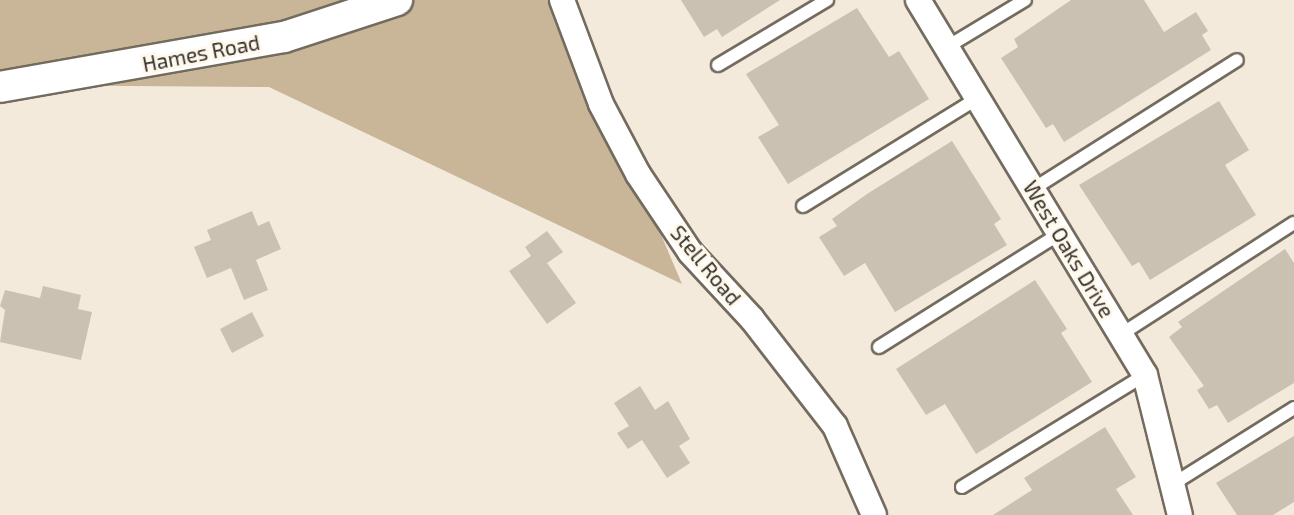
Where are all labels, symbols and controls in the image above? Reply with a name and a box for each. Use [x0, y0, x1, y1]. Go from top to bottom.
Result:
street label: Hames Road [140, 29, 262, 77]
street label: West Oaks Drive [1018, 176, 1120, 322]
street label: Stell Road [665, 220, 747, 310]

